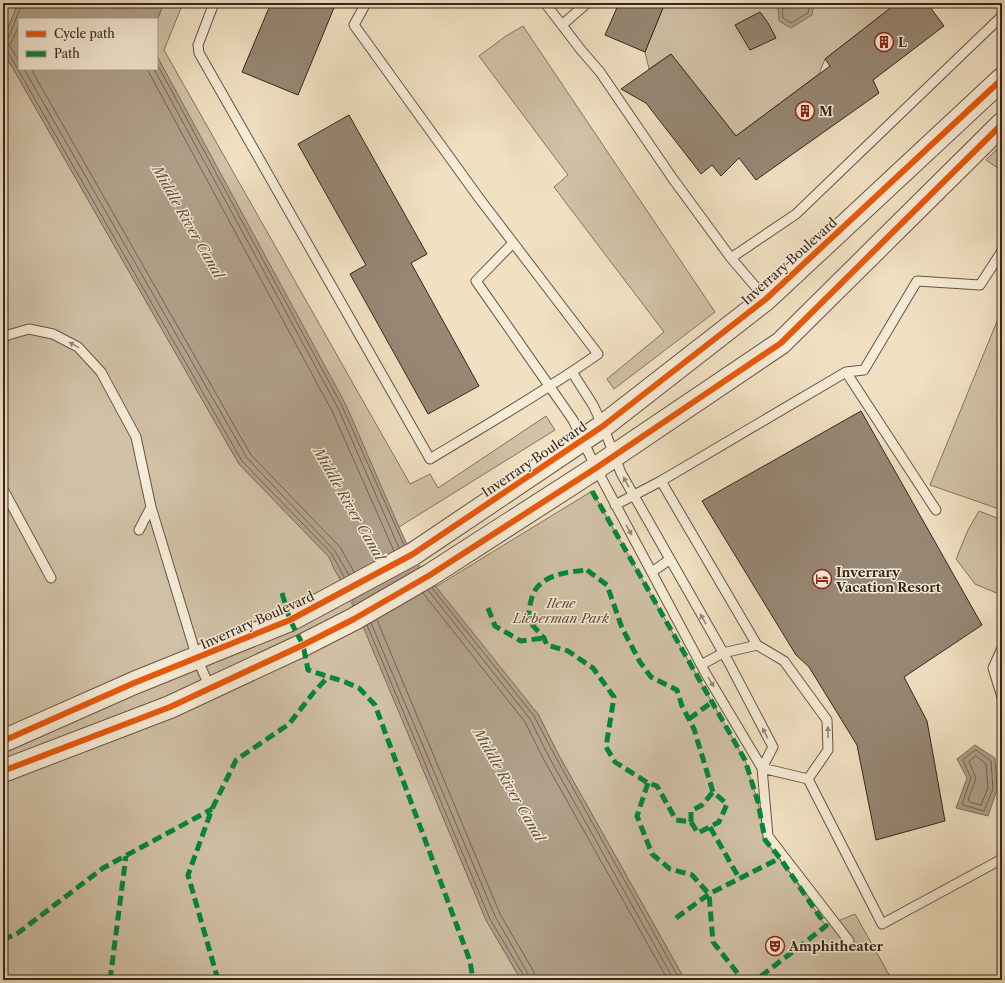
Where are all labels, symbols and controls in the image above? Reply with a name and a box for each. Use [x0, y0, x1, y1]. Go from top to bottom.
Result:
legend [18, 18, 158, 70]
text: Cycle path [54, 26, 115, 41]
building icon: L [873, 31, 895, 53]
place label: L [898, 34, 907, 50]
text: Path [54, 46, 80, 61]
building icon: M [794, 100, 816, 122]
place label: M [819, 103, 833, 119]
water label: Middle River Canal [147, 160, 229, 283]
street label: Inverrary Boulevard [738, 214, 840, 308]
one-way arrow [68, 342, 80, 349]
street label: Inverrary Boulevard [479, 418, 589, 500]
water label: Middle River Canal [308, 442, 390, 565]
one-way arrow [622, 476, 629, 487]
one-way arrow [626, 524, 633, 536]
place label: Inverrary Vacation Resort [835, 564, 942, 595]
hotel icon: Inverrary Vacation Resort [811, 568, 833, 590]
street label: Inverrary Boulevard [198, 588, 316, 652]
park label: Ilene Lieberman Park [512, 595, 609, 626]
one-way arrow [700, 613, 707, 625]
one-way arrow [707, 676, 714, 688]
water label: Middle River Canal [468, 723, 550, 846]
one-way arrow [824, 726, 831, 738]
one-way arrow [762, 728, 769, 739]
theatre icon: Amphitheater [764, 935, 786, 957]
place label: Amphitheater [788, 938, 884, 954]

